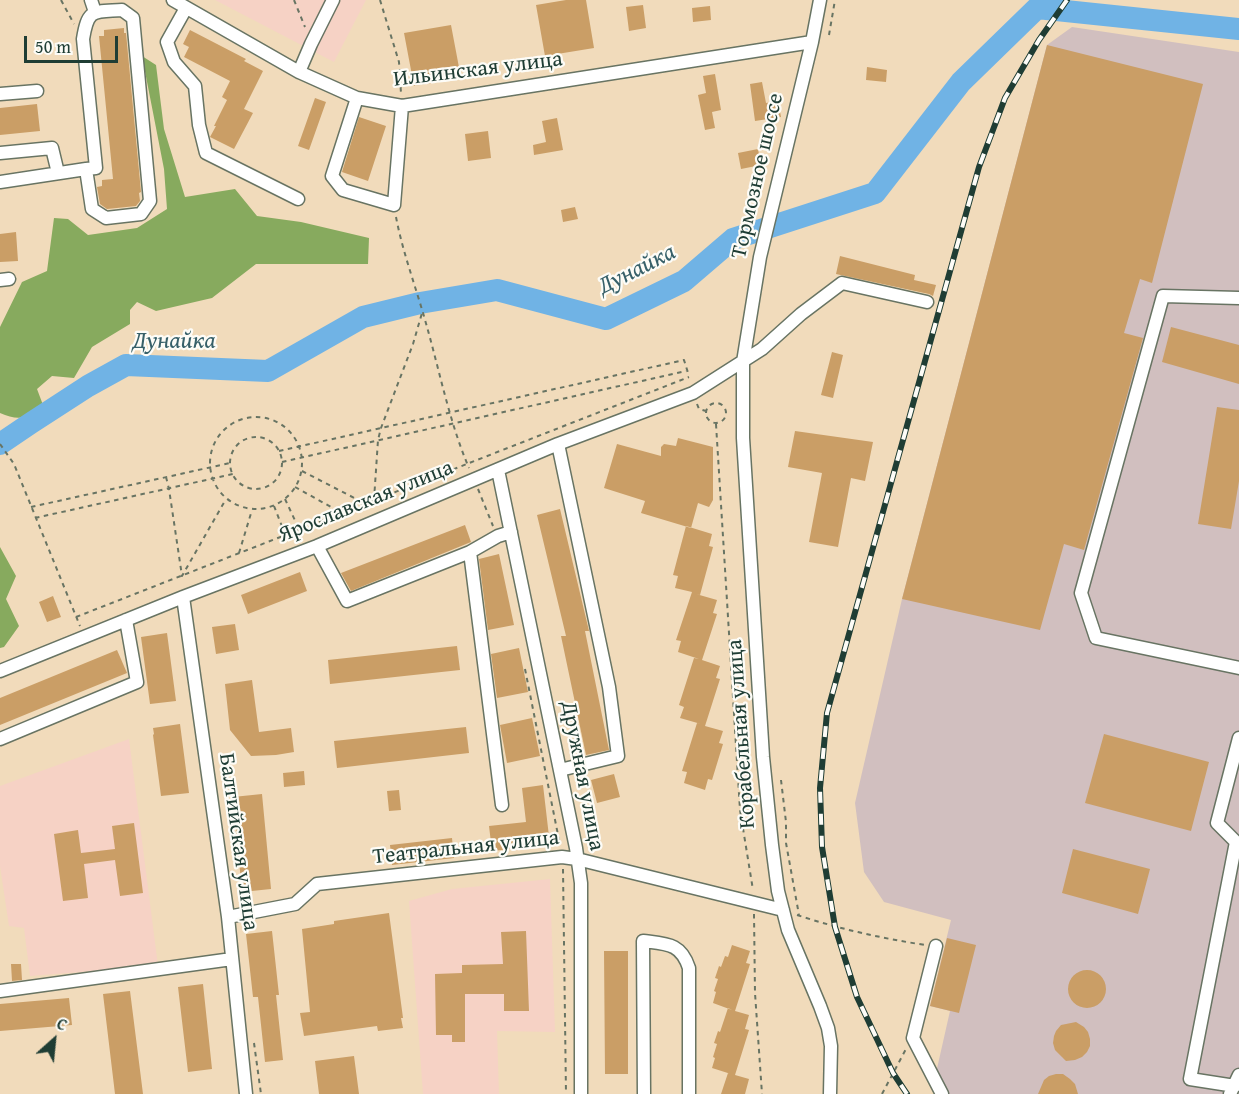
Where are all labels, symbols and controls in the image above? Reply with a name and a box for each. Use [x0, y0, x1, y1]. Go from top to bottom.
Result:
scale bar [27, 24, 122, 62]
text: 50 m [35, 33, 71, 60]
street label: Ильинская улица [392, 47, 564, 93]
street label: Тормозное шоссе [726, 91, 790, 261]
water label: Дунайка [593, 238, 681, 302]
water label: Дунайка [132, 328, 216, 356]
street label: Ярославская улица [275, 455, 457, 549]
street label: Корабельная улица [722, 638, 762, 830]
street label: Дружная улица [555, 699, 609, 853]
street label: Балтийская улица [212, 752, 264, 932]
street label: Театральная улица [372, 825, 560, 871]
north arrow [24, 1010, 84, 1070]
text: С [53, 1011, 72, 1037]

